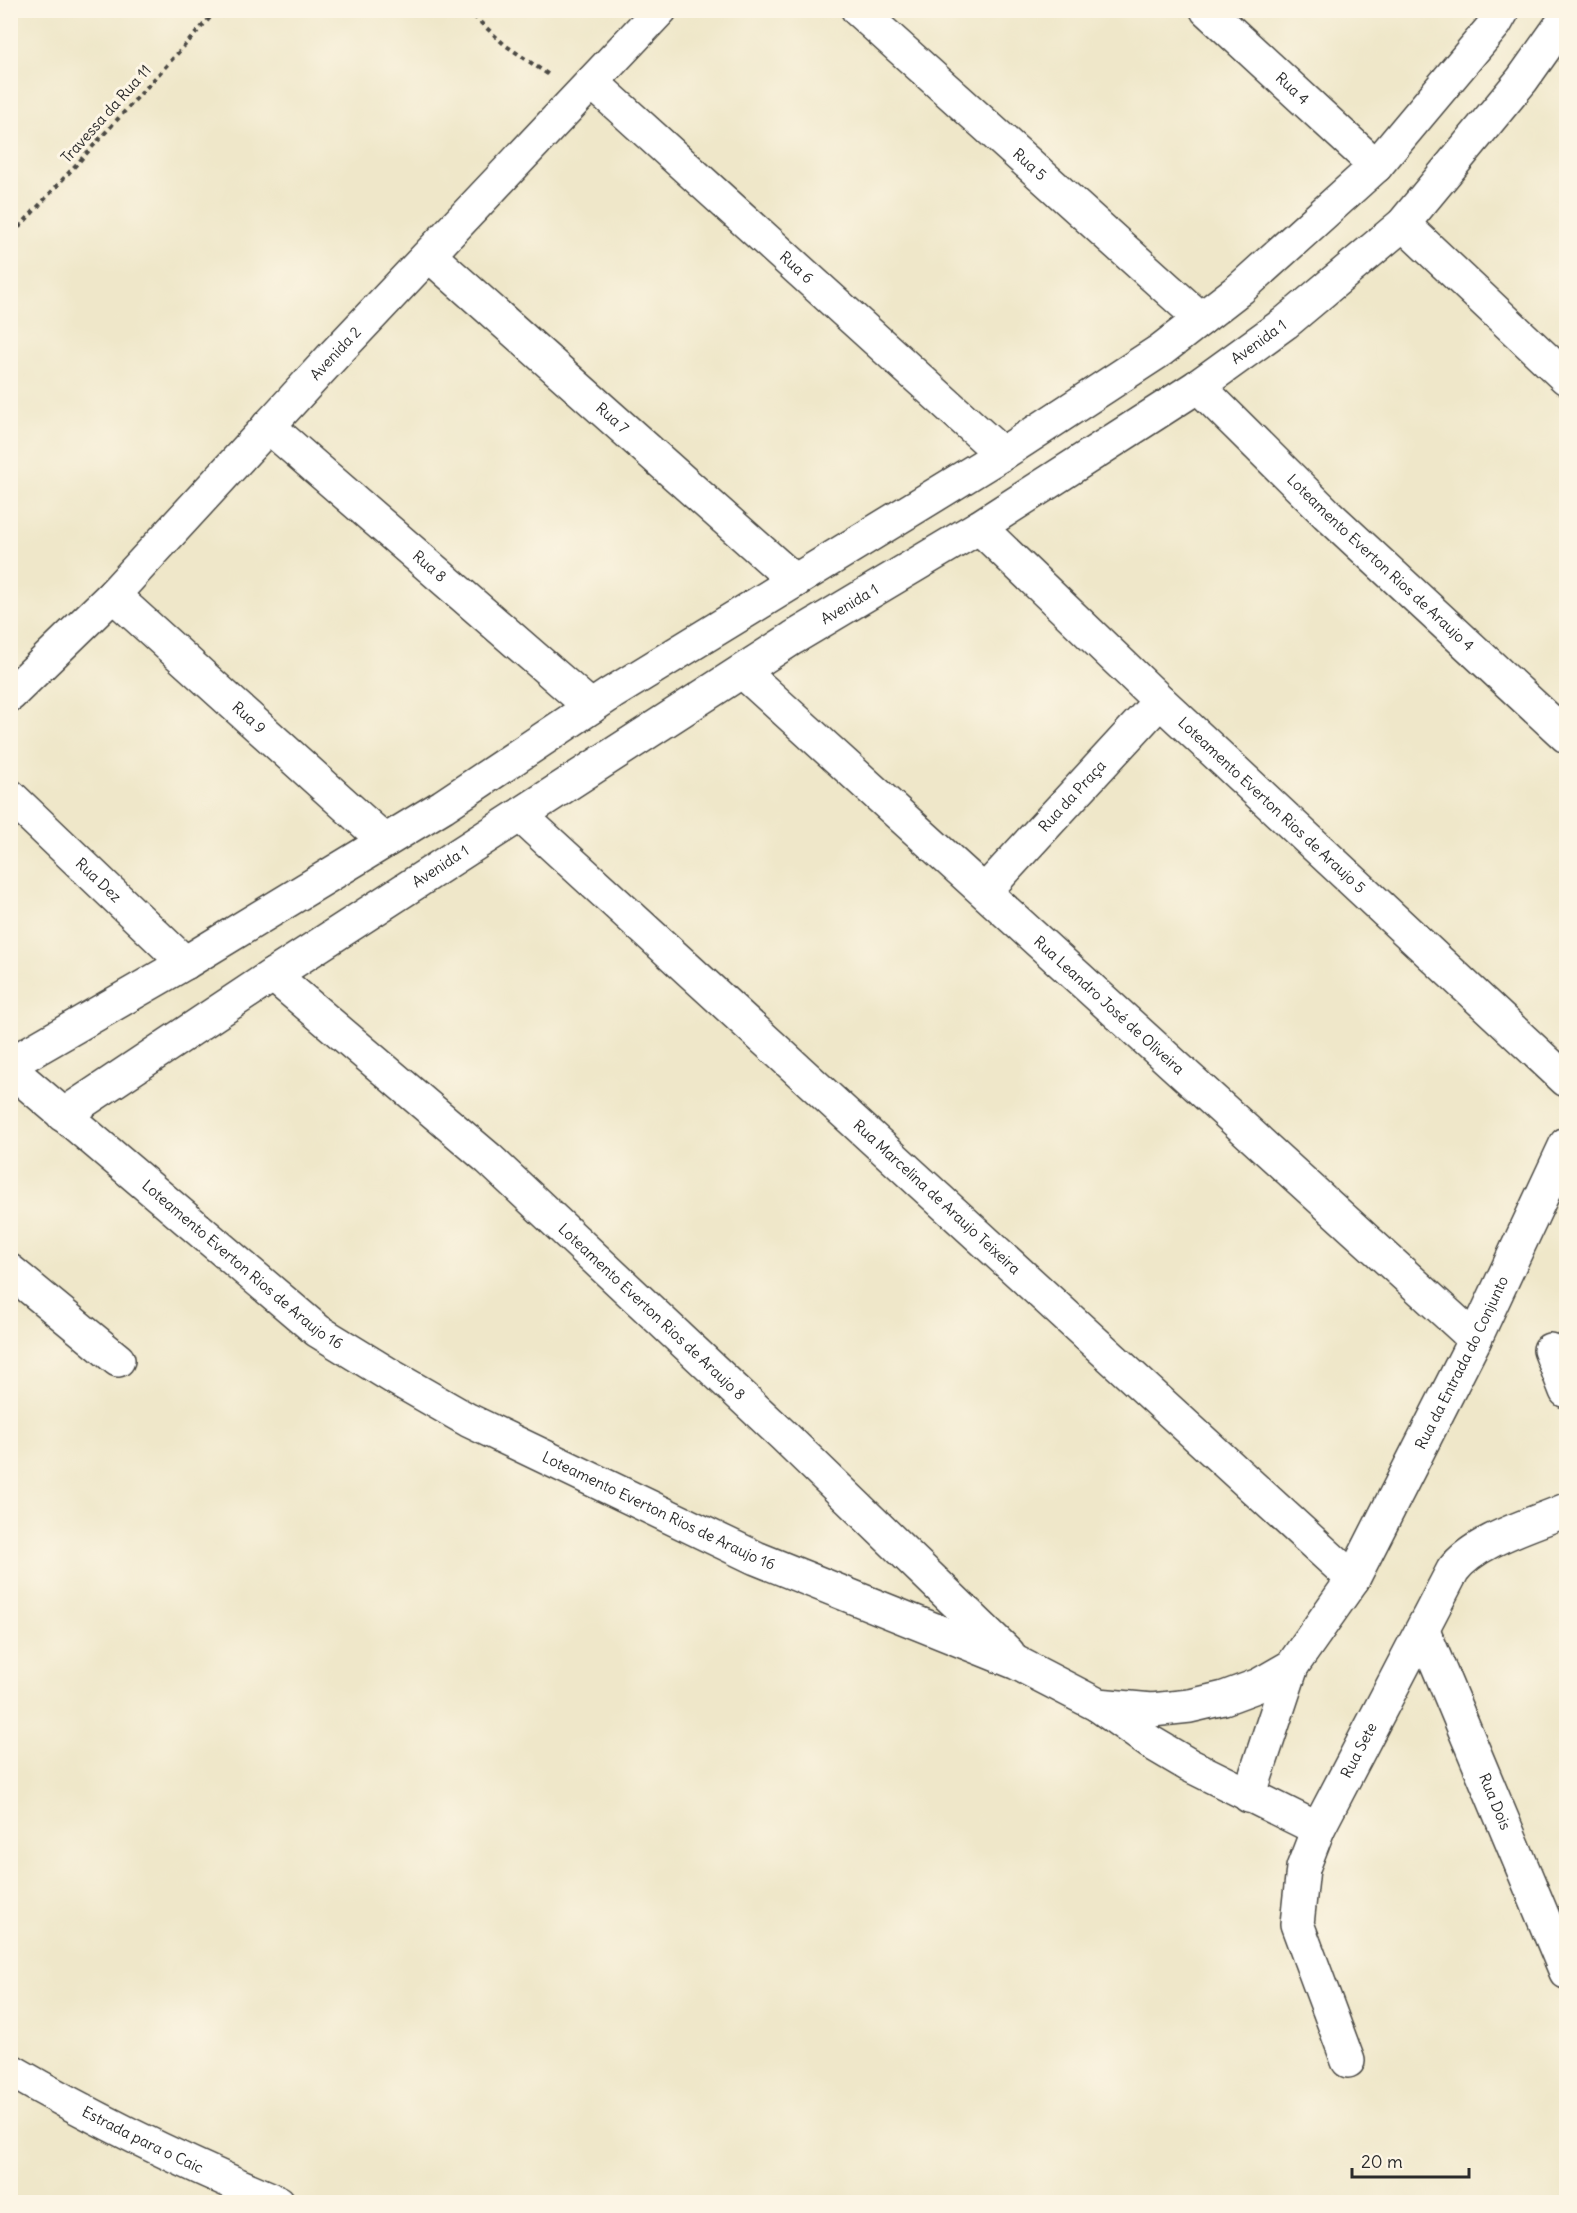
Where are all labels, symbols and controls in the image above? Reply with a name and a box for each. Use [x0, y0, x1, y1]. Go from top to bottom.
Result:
street label: Travessa da Rua 11 [57, 61, 155, 167]
street label: Rua 4 [1272, 68, 1314, 109]
street label: Rua 5 [1009, 144, 1051, 184]
street label: Rua 6 [776, 247, 818, 287]
street label: Avenida 1 [1227, 315, 1290, 368]
street label: Avenida 2 [306, 322, 365, 384]
street label: Rua 7 [592, 398, 633, 438]
street label: Loteamento Everton Rios de Araujo 4 [1283, 470, 1479, 655]
street label: Rua 8 [409, 546, 451, 586]
street label: Avenida 1 [817, 579, 882, 628]
street label: Rua 9 [228, 697, 270, 737]
street label: Loteamento Everton Rios de Araujo 5 [1174, 713, 1370, 897]
street label: Rua da Praça [1034, 756, 1110, 836]
street label: Avenida 1 [408, 841, 472, 891]
street label: Rua Dez [72, 854, 126, 906]
street label: Rua Leandro José de Oliveira [1030, 932, 1189, 1079]
street label: Rua Marcelina de Araujo Teixeira [850, 1116, 1025, 1278]
street label: Loteamento Everton Rios de Araujo 16 [138, 1176, 347, 1353]
street label: Loteamento Everton Rios de Araujo 8 [555, 1219, 750, 1404]
street label: Rua da Entrada do Conjunto [1411, 1273, 1512, 1452]
street label: Loteamento Everton Rios de Araujo 16 [539, 1447, 778, 1574]
street label: Rua Sete [1336, 1719, 1381, 1781]
street label: Rua Dois [1475, 1770, 1516, 1833]
street label: Estrada para o Caic [79, 2102, 207, 2177]
scale bar [1352, 2141, 1469, 2179]
text: 20 m [1361, 2150, 1403, 2173]

